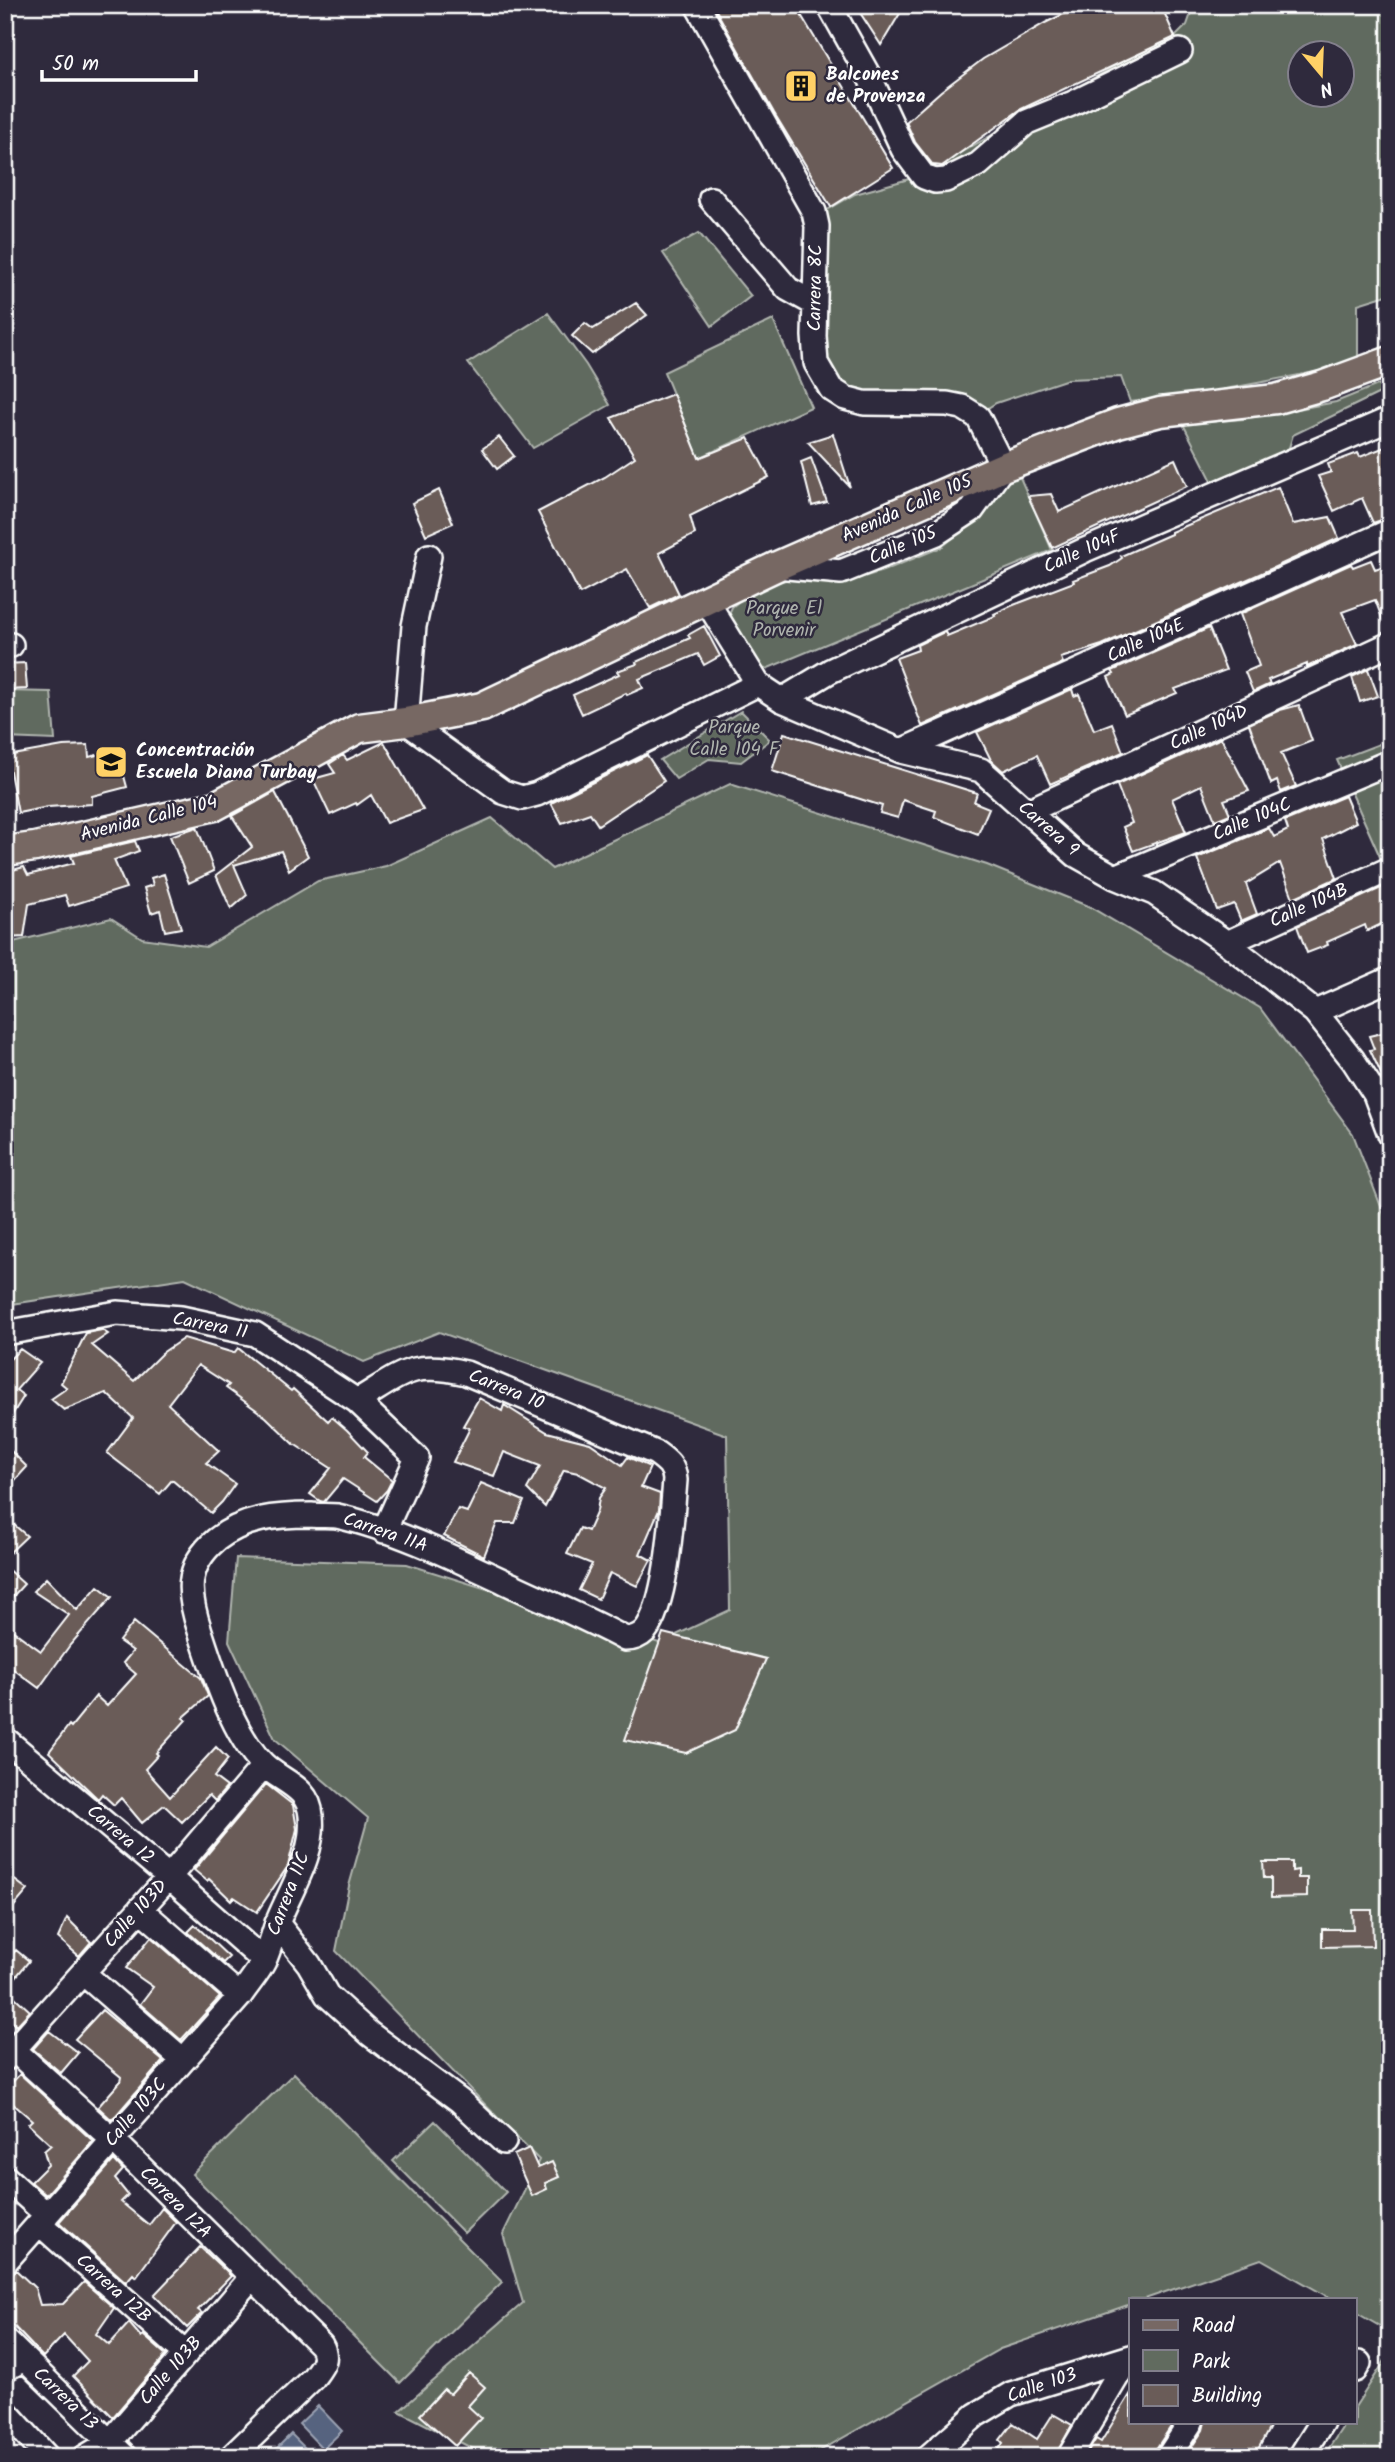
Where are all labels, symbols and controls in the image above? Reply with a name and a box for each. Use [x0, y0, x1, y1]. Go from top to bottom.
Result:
scale bar [42, 38, 196, 82]
north arrow [1286, 38, 1356, 108]
text: 50 m [52, 48, 99, 81]
place label: Balcones de Provenza [826, 60, 926, 112]
building icon: Balcones de Provenza [782, 67, 820, 105]
text: N [1315, 72, 1336, 104]
street label: Carrera 8C [800, 244, 832, 332]
street label: Avenida Calle 105 [838, 470, 976, 548]
street label: Calle 104F [1039, 521, 1127, 582]
street label: Calle 105 [866, 522, 940, 570]
park label: Parque El Porvenir [746, 594, 822, 646]
street label: Calle 104E [1102, 610, 1191, 672]
street label: Calle 104D [1165, 697, 1253, 759]
park label: Parque Calle 104 F [689, 713, 781, 765]
place label: Concentración Escuela Diana Turbay [136, 736, 317, 788]
school or university icon: Concentración Escuela Diana Turbay [92, 743, 130, 781]
street label: Avenida Calle 104 [77, 787, 221, 851]
street label: Calle 104C [1208, 790, 1296, 850]
street label: Carrera 9 [1010, 794, 1086, 864]
street label: Calle 104B [1265, 875, 1353, 937]
street label: Carrera 11 [170, 1304, 250, 1348]
street label: Carrera 10 [463, 1361, 549, 1419]
street label: Carrera 11A [339, 1505, 431, 1561]
street label: Carrera 12 [79, 1797, 161, 1873]
street label: Carrera 11C [259, 1848, 319, 1940]
street label: Calle 103D [97, 1873, 175, 1955]
street label: Calle 103C [97, 2072, 175, 2154]
street label: Carrera 12A [132, 2160, 218, 2246]
street label: Carrera 12B [68, 2247, 158, 2331]
legend [1129, 2298, 1356, 2424]
text: Road [1192, 2310, 1235, 2343]
street label: Calle 103B [132, 2329, 210, 2413]
text: Park [1192, 2346, 1230, 2379]
street label: Carrera 13 [25, 2360, 105, 2438]
street label: Calle 103 [1003, 2360, 1081, 2412]
text: Building [1192, 2380, 1262, 2413]

